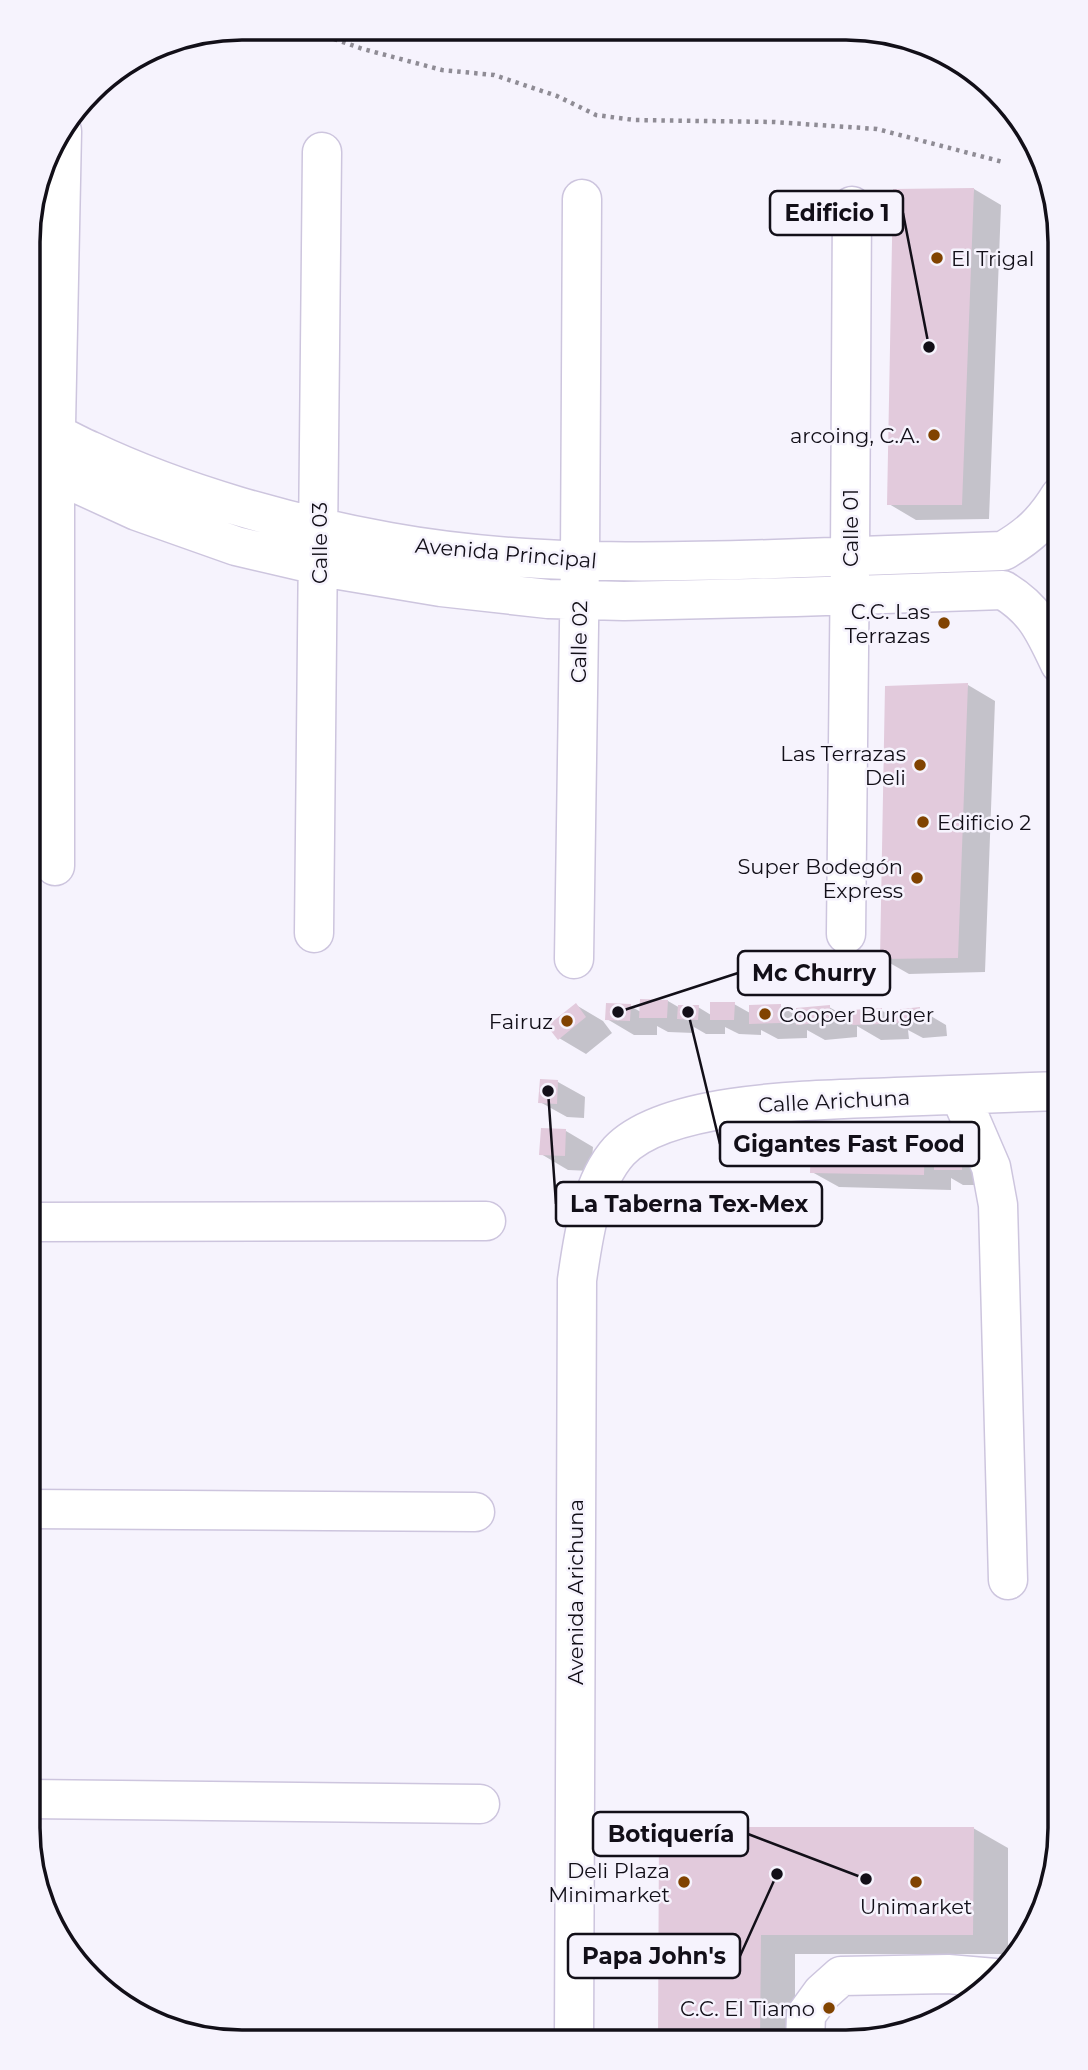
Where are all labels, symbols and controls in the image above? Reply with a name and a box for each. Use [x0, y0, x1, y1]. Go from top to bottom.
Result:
callout: Edificio 1 [770, 191, 903, 235]
text: Edificio 1 [784, 199, 890, 227]
place label: El Trigal [951, 246, 1034, 271]
marker: El Trigal [929, 250, 945, 266]
place label: arcoing, C.A. [790, 423, 920, 448]
marker: arcoing, C.A. [926, 427, 942, 443]
street label: Calle 01 [838, 489, 863, 567]
street label: Calle 03 [307, 502, 332, 584]
street label: Avenida Principal [414, 533, 598, 573]
place label: C.C. Las Terrazas [845, 599, 930, 648]
street label: Calle 02 [566, 601, 592, 683]
marker: C.C. Las Terrazas [936, 615, 952, 631]
place label: Las Terrazas Deli [780, 741, 906, 790]
marker: Las Terrazas Deli [912, 757, 928, 773]
place label: Edificio 2 [937, 810, 1031, 835]
marker: Edificio 2 [915, 814, 931, 830]
place label: Super Bodegón Express [737, 854, 903, 903]
marker: Super Bodegón Express [909, 870, 925, 886]
callout: Mc Churry [738, 951, 890, 995]
text: Mc Churry [752, 959, 876, 987]
place label: Cooper Burger [779, 1002, 934, 1027]
marker: Cooper Burger [757, 1006, 773, 1022]
place label: Fairuz [489, 1009, 553, 1034]
marker: Fairuz [559, 1013, 575, 1029]
street label: Calle Arichuna [757, 1085, 911, 1117]
callout: Gigantes Fast Food [720, 1122, 979, 1166]
text: Gigantes Fast Food [733, 1130, 965, 1158]
callout: La Taberna Tex-Mex [556, 1182, 822, 1226]
text: La Taberna Tex-Mex [570, 1190, 808, 1218]
street label: Avenida Arichuna [563, 1499, 588, 1685]
callout: Botiquería [593, 1812, 748, 1856]
text: Botiquería [608, 1820, 734, 1848]
place label: Deli Plaza Minimarket [548, 1858, 670, 1907]
marker: Deli Plaza Minimarket [676, 1874, 692, 1890]
marker: Unimarket [908, 1874, 924, 1890]
place label: Unimarket [860, 1894, 972, 1919]
callout: Papa John's [568, 1934, 740, 1978]
text: Papa John's [582, 1942, 726, 1970]
place label: C.C. El Tiamo [680, 1996, 815, 2021]
marker: C.C. El Tiamo [821, 2000, 837, 2016]

